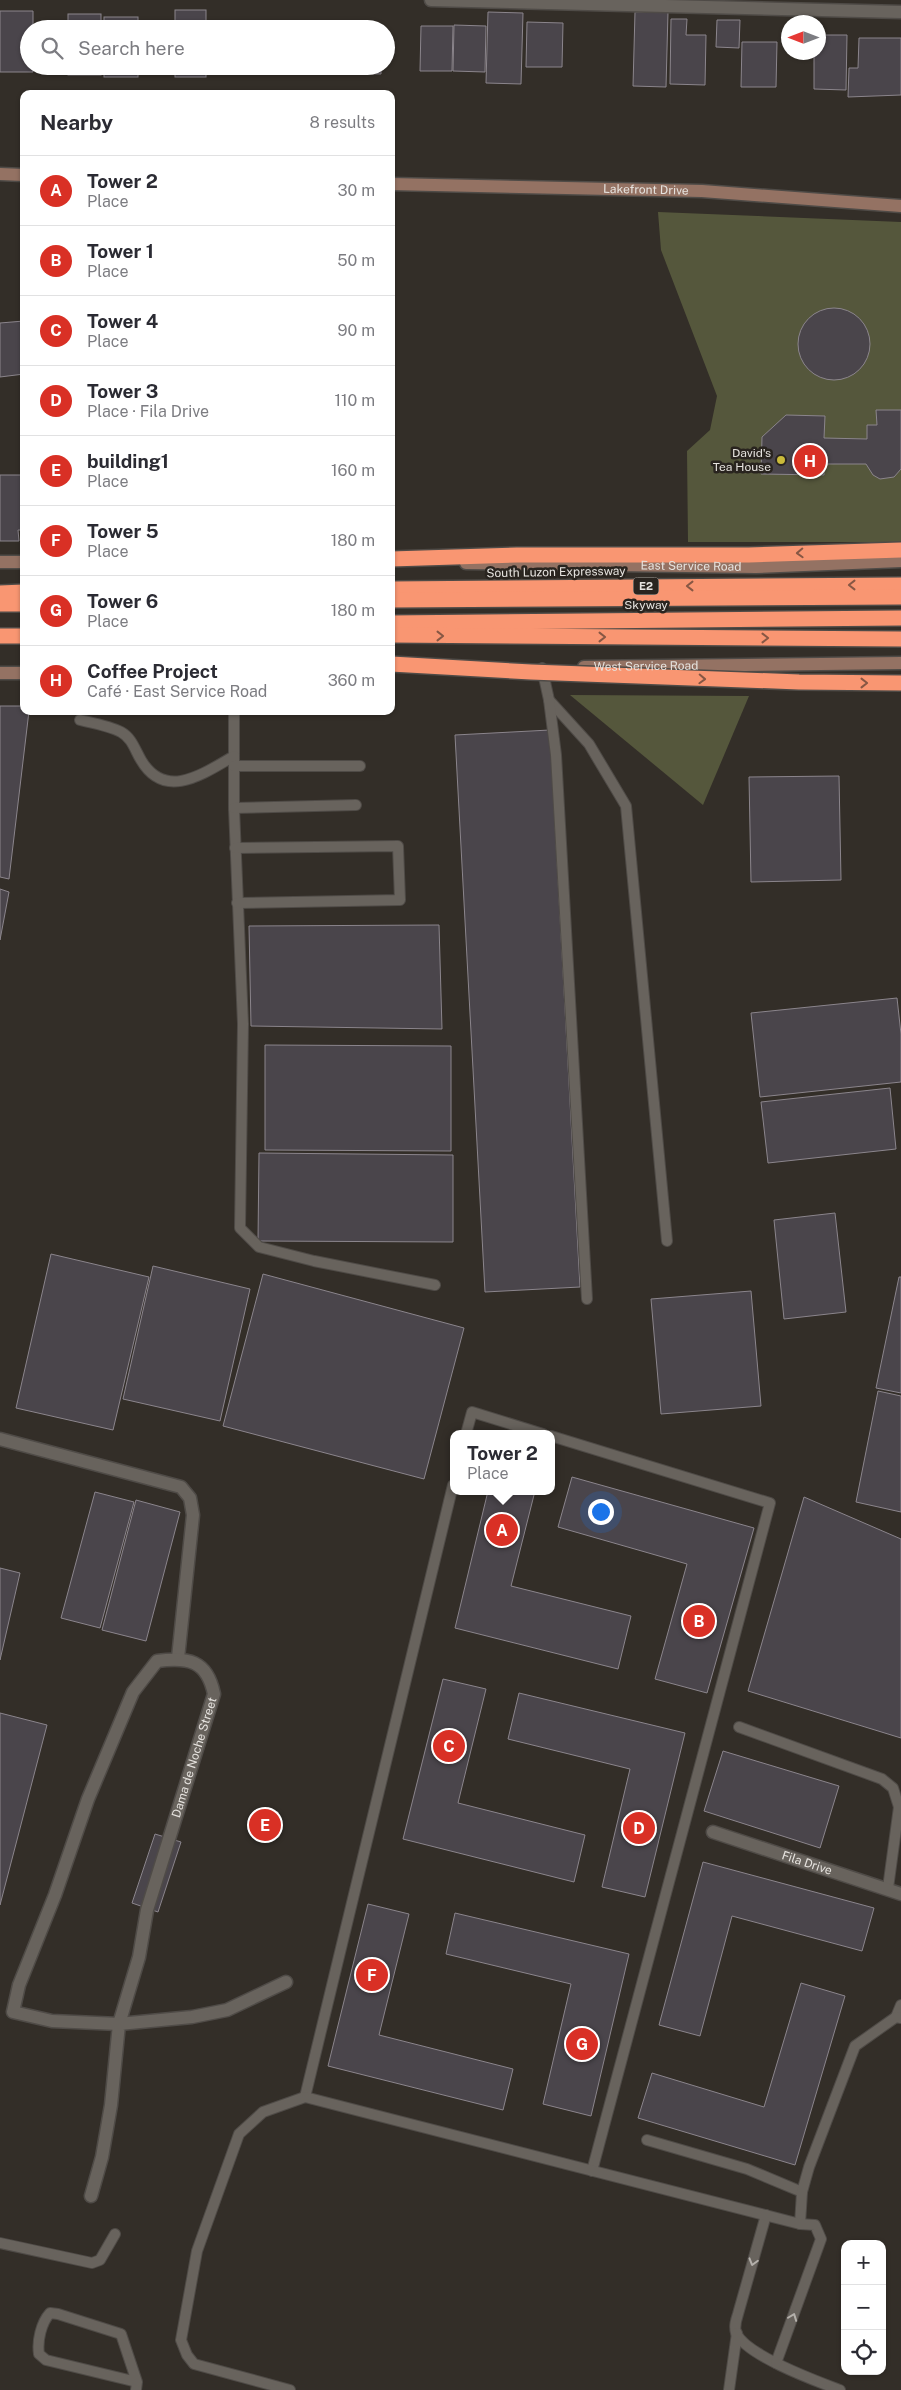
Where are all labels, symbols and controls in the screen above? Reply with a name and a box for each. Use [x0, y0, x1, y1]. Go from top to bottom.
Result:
north arrow [781, 15, 826, 60]
search box [20, 20, 395, 75]
icon: search [38, 34, 66, 62]
text: Search here [78, 37, 185, 59]
text: Nearby [40, 110, 113, 135]
text: 8 results [310, 113, 375, 132]
text: Tower 2 [87, 170, 158, 192]
text: A [50, 181, 62, 200]
text: 30 m [338, 181, 375, 200]
street label: Lakefront Drive [603, 182, 689, 198]
text: Place [87, 192, 129, 211]
text: Tower 1 [87, 240, 154, 262]
text: B [51, 251, 61, 270]
text: 50 m [337, 251, 375, 270]
text: Place [87, 262, 129, 281]
text: Tower 4 [87, 310, 158, 332]
text: C [50, 321, 62, 340]
text: 90 m [338, 321, 375, 340]
text: Place [87, 332, 129, 351]
text: Tower 3 [87, 380, 158, 402]
text: D [50, 391, 62, 410]
text: 110 m [334, 391, 375, 410]
text: Place · Fila Drive [87, 402, 209, 421]
pin: H [794, 442, 826, 480]
place label: David's Tea House [713, 446, 771, 474]
text: building1 [87, 450, 169, 472]
marker: David's Tea House [775, 454, 787, 466]
text: E [51, 461, 61, 480]
text: 160 m [331, 461, 375, 480]
text: Place [87, 472, 129, 491]
text: Tower 5 [87, 520, 159, 542]
text: F [51, 531, 61, 550]
text: 180 m [331, 531, 375, 550]
text: Place [87, 542, 129, 561]
one-way arrow [796, 548, 804, 559]
street label: East Service Road [640, 558, 741, 574]
street label: South Luzon Expressway [486, 564, 626, 580]
road number: E2 [634, 578, 658, 594]
one-way arrow [848, 580, 856, 590]
one-way arrow [686, 581, 694, 591]
text: Tower 6 [87, 590, 158, 612]
street label: Skyway [624, 598, 668, 612]
text: G [50, 601, 62, 620]
text: 180 m [331, 601, 375, 620]
text: Place [87, 612, 129, 631]
one-way arrow [436, 630, 444, 641]
one-way arrow [599, 632, 607, 642]
one-way arrow [762, 633, 769, 643]
street label: West Service Road [594, 659, 698, 674]
text: Coffee Project [87, 660, 218, 682]
text: H [50, 671, 62, 690]
text: 360 m [328, 671, 375, 690]
one-way arrow [698, 673, 706, 684]
one-way arrow [860, 678, 868, 688]
text: Café · East Service Road [87, 682, 267, 701]
popup [450, 1430, 555, 1495]
text: Tower 2 [467, 1442, 538, 1464]
text: Place [467, 1464, 509, 1483]
your location [588, 1499, 614, 1525]
pin: A [486, 1511, 518, 1549]
pin: B [683, 1602, 715, 1640]
street label: Dama de Noche Street [169, 1695, 220, 1819]
pin: C [433, 1727, 465, 1765]
pin: E [249, 1806, 281, 1844]
pin: D [623, 1809, 655, 1847]
street label: Fila Drive [780, 1848, 834, 1878]
pin: F [356, 1956, 388, 1994]
pin: G [566, 2025, 598, 2063]
map controls [841, 2240, 886, 2375]
button: + [841, 2240, 886, 2285]
one-way arrow [748, 2258, 758, 2266]
button: − [841, 2285, 886, 2330]
one-way arrow [786, 2313, 797, 2322]
button: locate [841, 2330, 886, 2375]

